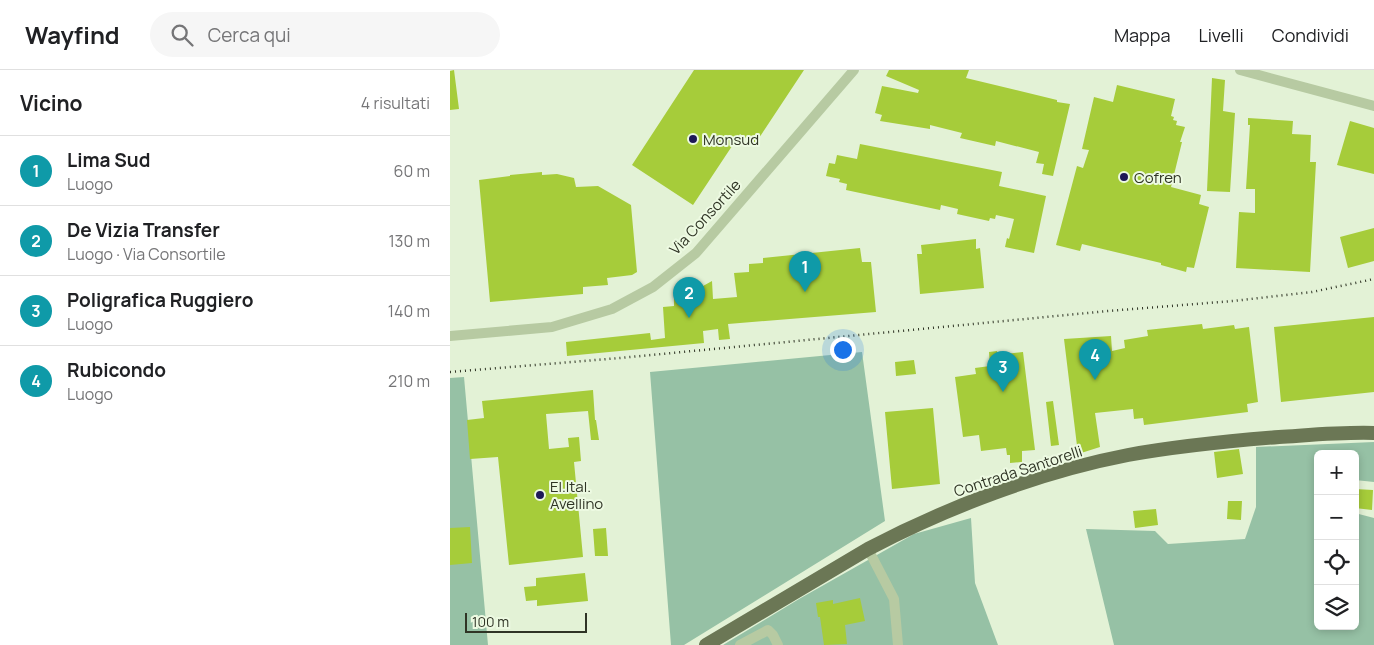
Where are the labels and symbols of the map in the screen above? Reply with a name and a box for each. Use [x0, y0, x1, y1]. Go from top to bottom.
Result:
place label: Monsud [703, 129, 759, 150]
marker: Monsud [687, 133, 699, 145]
place label: Cofren [1134, 167, 1182, 188]
marker: Cofren [1118, 171, 1130, 183]
street label: Via Consortile [665, 175, 746, 259]
pin: 1 [789, 251, 821, 292]
pin: 2 [673, 277, 705, 318]
your location [830, 337, 856, 363]
pin: 4 [1079, 339, 1111, 380]
pin: 3 [987, 351, 1019, 392]
street label: Contrada Santorelli [951, 440, 1085, 502]
place label: El.Ital. Avellino [550, 476, 603, 514]
marker: El.Ital. Avellino [534, 489, 546, 501]
scale bar [465, 610, 588, 633]

